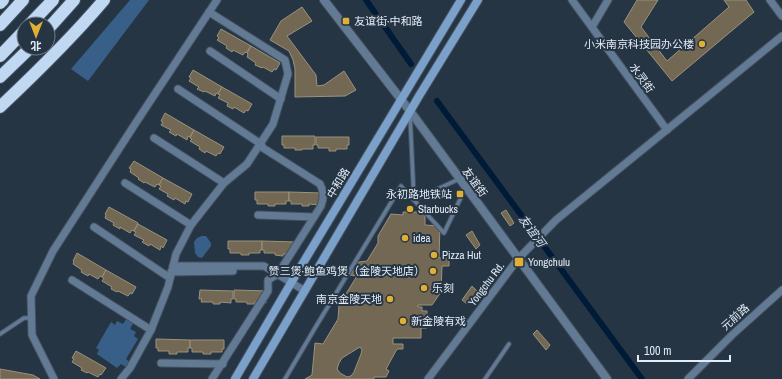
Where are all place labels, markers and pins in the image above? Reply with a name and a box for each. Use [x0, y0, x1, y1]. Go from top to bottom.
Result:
place label: 友谊街·中和路 [354, 14, 423, 28]
marker: 友谊街·中和路 [341, 16, 351, 26]
place label: 小米南京科技园办公楼 [584, 37, 694, 51]
marker: 小米南京科技园办公楼 [697, 39, 707, 49]
place label: 永初路地铁站 [386, 187, 452, 201]
marker: 永初路地铁站 [455, 189, 465, 199]
place label: Starbucks [418, 202, 459, 216]
marker: Starbucks [405, 204, 415, 214]
place label: idea [413, 231, 431, 245]
marker: idea [400, 233, 410, 243]
place label: Pizza Hut [442, 248, 482, 262]
marker: Pizza Hut [429, 250, 439, 260]
place label: Yongchulu [528, 255, 570, 269]
marker: Yongchulu [513, 256, 525, 268]
place label: 赞三煲·鲍鱼鸡煲（金陵天地店） [268, 264, 425, 278]
marker: 赞三煲·鲍鱼鸡煲（金陵天地店） [428, 266, 438, 276]
place label: 乐刻 [432, 281, 454, 295]
marker: 乐刻 [419, 283, 429, 293]
place label: 南京金陵天地 [316, 292, 382, 306]
marker: 南京金陵天地 [385, 294, 395, 304]
place label: 新金陵有戏 [411, 314, 466, 328]
marker: 新金陵有戏 [398, 316, 408, 326]

